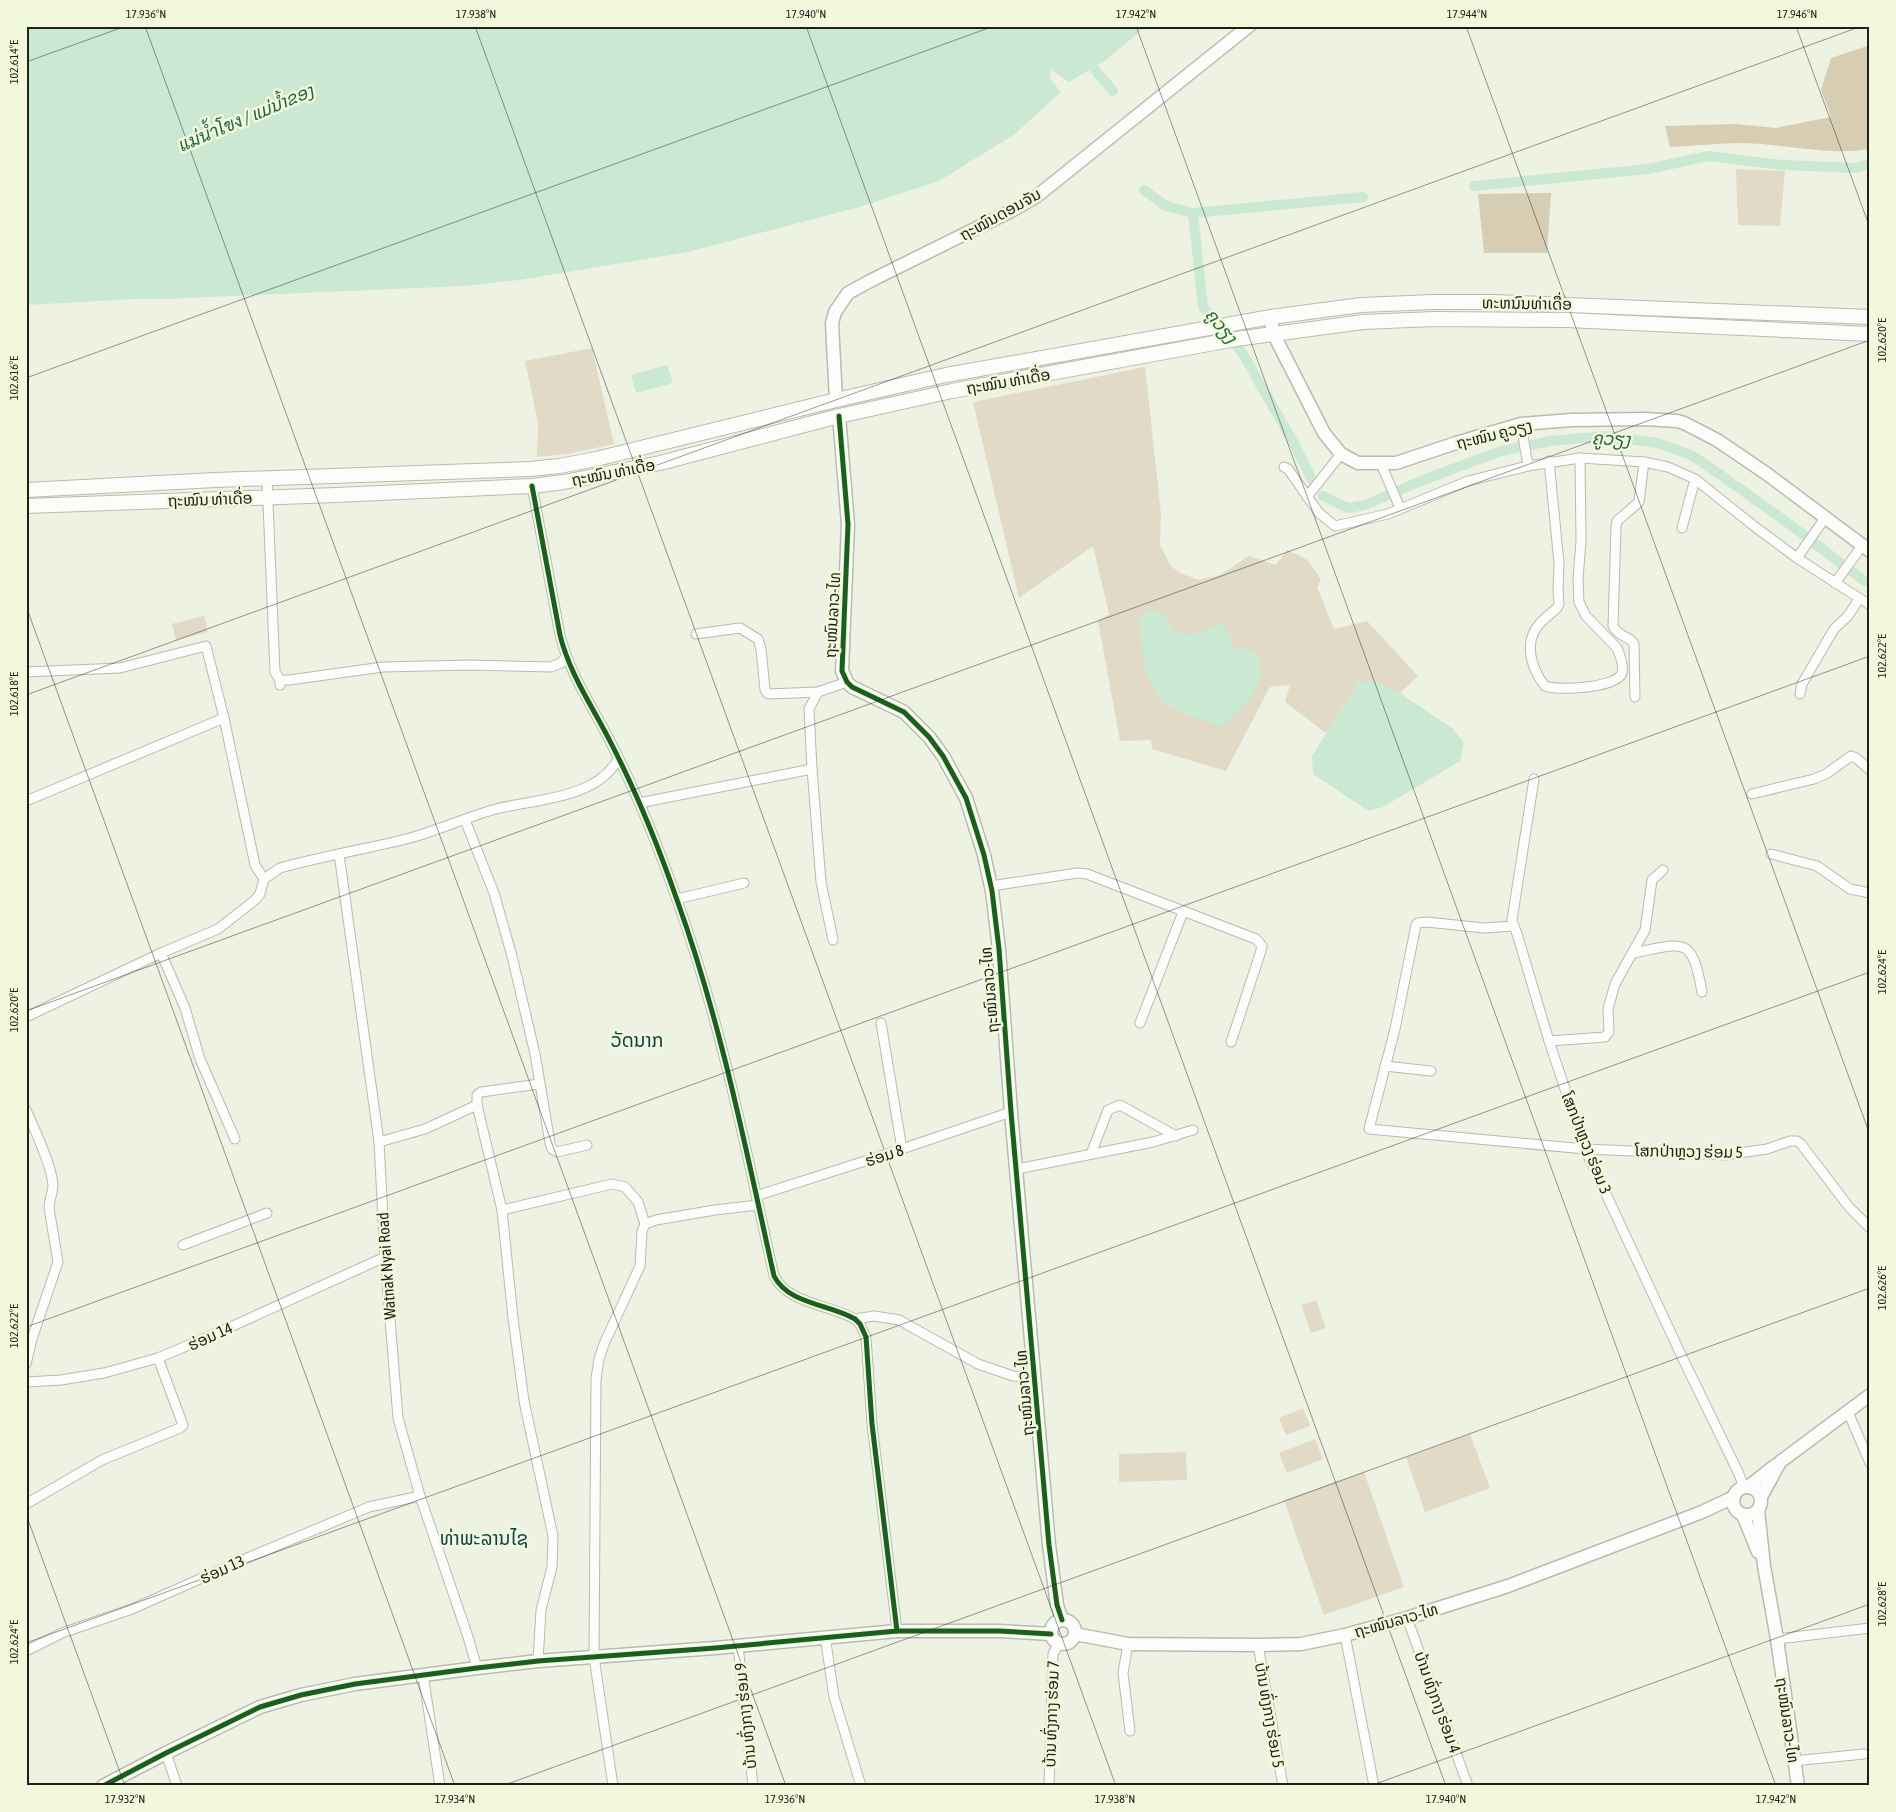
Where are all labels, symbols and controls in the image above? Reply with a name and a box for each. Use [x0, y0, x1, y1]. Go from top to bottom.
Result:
text: 17.936°N [126, 7, 166, 21]
text: 17.938°N [456, 7, 496, 21]
text: 17.940°N [786, 7, 826, 21]
text: 17.942°N [1116, 7, 1156, 21]
text: 17.944°N [1447, 7, 1487, 21]
text: 17.946°N [1777, 7, 1817, 21]
text: 102.614°E [7, 40, 21, 84]
water label: แม่น้ำโขง / ແມ່ນ້ຳຂອງ [173, 75, 318, 155]
street label: ຖະໝົນດອນຈັນ [956, 184, 1044, 244]
street label: ທະຫນົນທ່າເດື່ອ [1482, 290, 1572, 313]
water label: ຄູວຽງ [1200, 304, 1243, 350]
text: 102.620°E [1875, 318, 1889, 362]
text: 102.616°E [7, 356, 21, 400]
street label: ຖະໝົນ ທ່າເດື່ອ [964, 362, 1051, 397]
street label: ຖະໜົນ ຄູວຽງ [1454, 416, 1534, 454]
water label: ຄູວຽງ [1591, 427, 1632, 452]
street label: ຖະໝົນ ທ່າເດື່ອ [569, 452, 656, 489]
street label: ຖະໝົນ ທ່າເດື່ອ [167, 486, 253, 509]
street label: ຖະໜົນລາວ-ໄທ [821, 571, 843, 659]
text: 102.622°E [1875, 634, 1889, 678]
text: 102.618°E [7, 672, 21, 716]
street label: ຖະໜົນລາວ-ໄທ [976, 946, 1002, 1034]
text: 102.624°E [1875, 950, 1889, 994]
text: 102.620°E [7, 988, 21, 1032]
district label: ວັດນາກ [611, 1029, 663, 1051]
street label: ໂສກປ່າຫຼວງ ຮ່ອມ 3 [1557, 1089, 1616, 1197]
street label: ຮ່ອມ 8 [863, 1140, 905, 1170]
street label: ໂສກປ່າຫຼວງ ຮ່ອມ 5 [1634, 1141, 1743, 1162]
street label: Watnak Nyai Road [373, 1212, 400, 1320]
text: 102.626°E [1875, 1266, 1889, 1310]
text: 102.622°E [7, 1304, 21, 1348]
street label: ຮ່ອມ 14 [185, 1318, 235, 1354]
street label: ຖະໜົນລາວ-ໄທ [1011, 1349, 1037, 1437]
district label: ທ່າພະລານໄຊ [440, 1527, 528, 1549]
street label: ຮ່ອມ 13 [197, 1551, 247, 1587]
text: 102.628°E [1875, 1582, 1889, 1626]
street label: ຖະໜົນລາວ-ໄທ [1352, 1599, 1440, 1641]
text: 102.624°E [7, 1620, 21, 1664]
street label: ບ້ານ ທົ່ງກາງ ຮ່ອມ 4 [1411, 1648, 1467, 1755]
street label: ບ້ານ ທົ່ງກາງ ຮ່ອມ 7 [1038, 1660, 1062, 1768]
street label: ບ້ານ ທົ່ງກາງ ຮ່ອມ 5 [1252, 1660, 1290, 1769]
street label: ບ້ານ ທົ່ງກາງ ຮ່ອມ 9 [728, 1662, 760, 1770]
street label: ຖະໜົນລາວ-ໄທ [1773, 1676, 1803, 1764]
text: 17.932°N [105, 1792, 145, 1806]
text: 17.934°N [435, 1792, 475, 1806]
text: 17.936°N [765, 1792, 805, 1806]
text: 17.938°N [1095, 1792, 1135, 1806]
text: 17.940°N [1426, 1792, 1466, 1806]
text: 17.942°N [1756, 1792, 1796, 1806]

